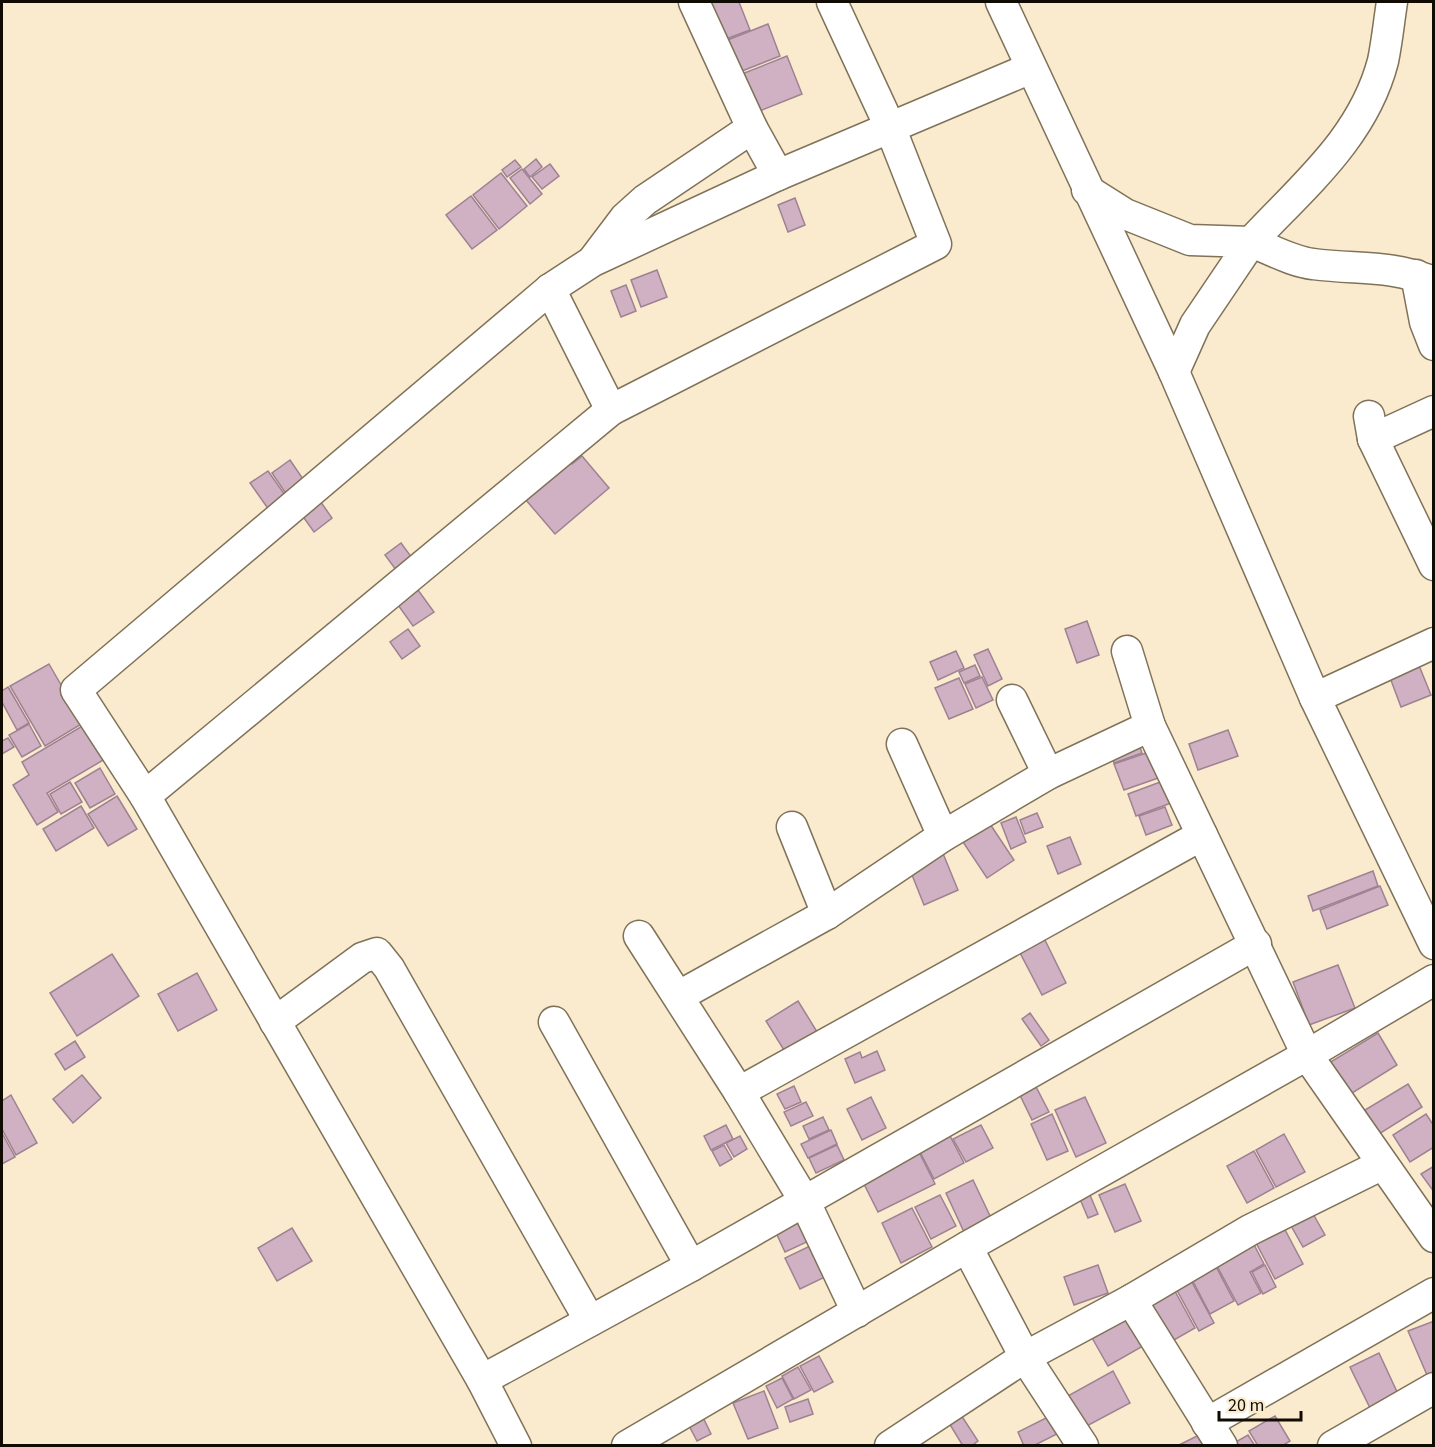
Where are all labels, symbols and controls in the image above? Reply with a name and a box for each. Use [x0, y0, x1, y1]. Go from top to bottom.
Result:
scale bar [1219, 1384, 1302, 1422]
text: 20 m [1228, 1393, 1264, 1418]

